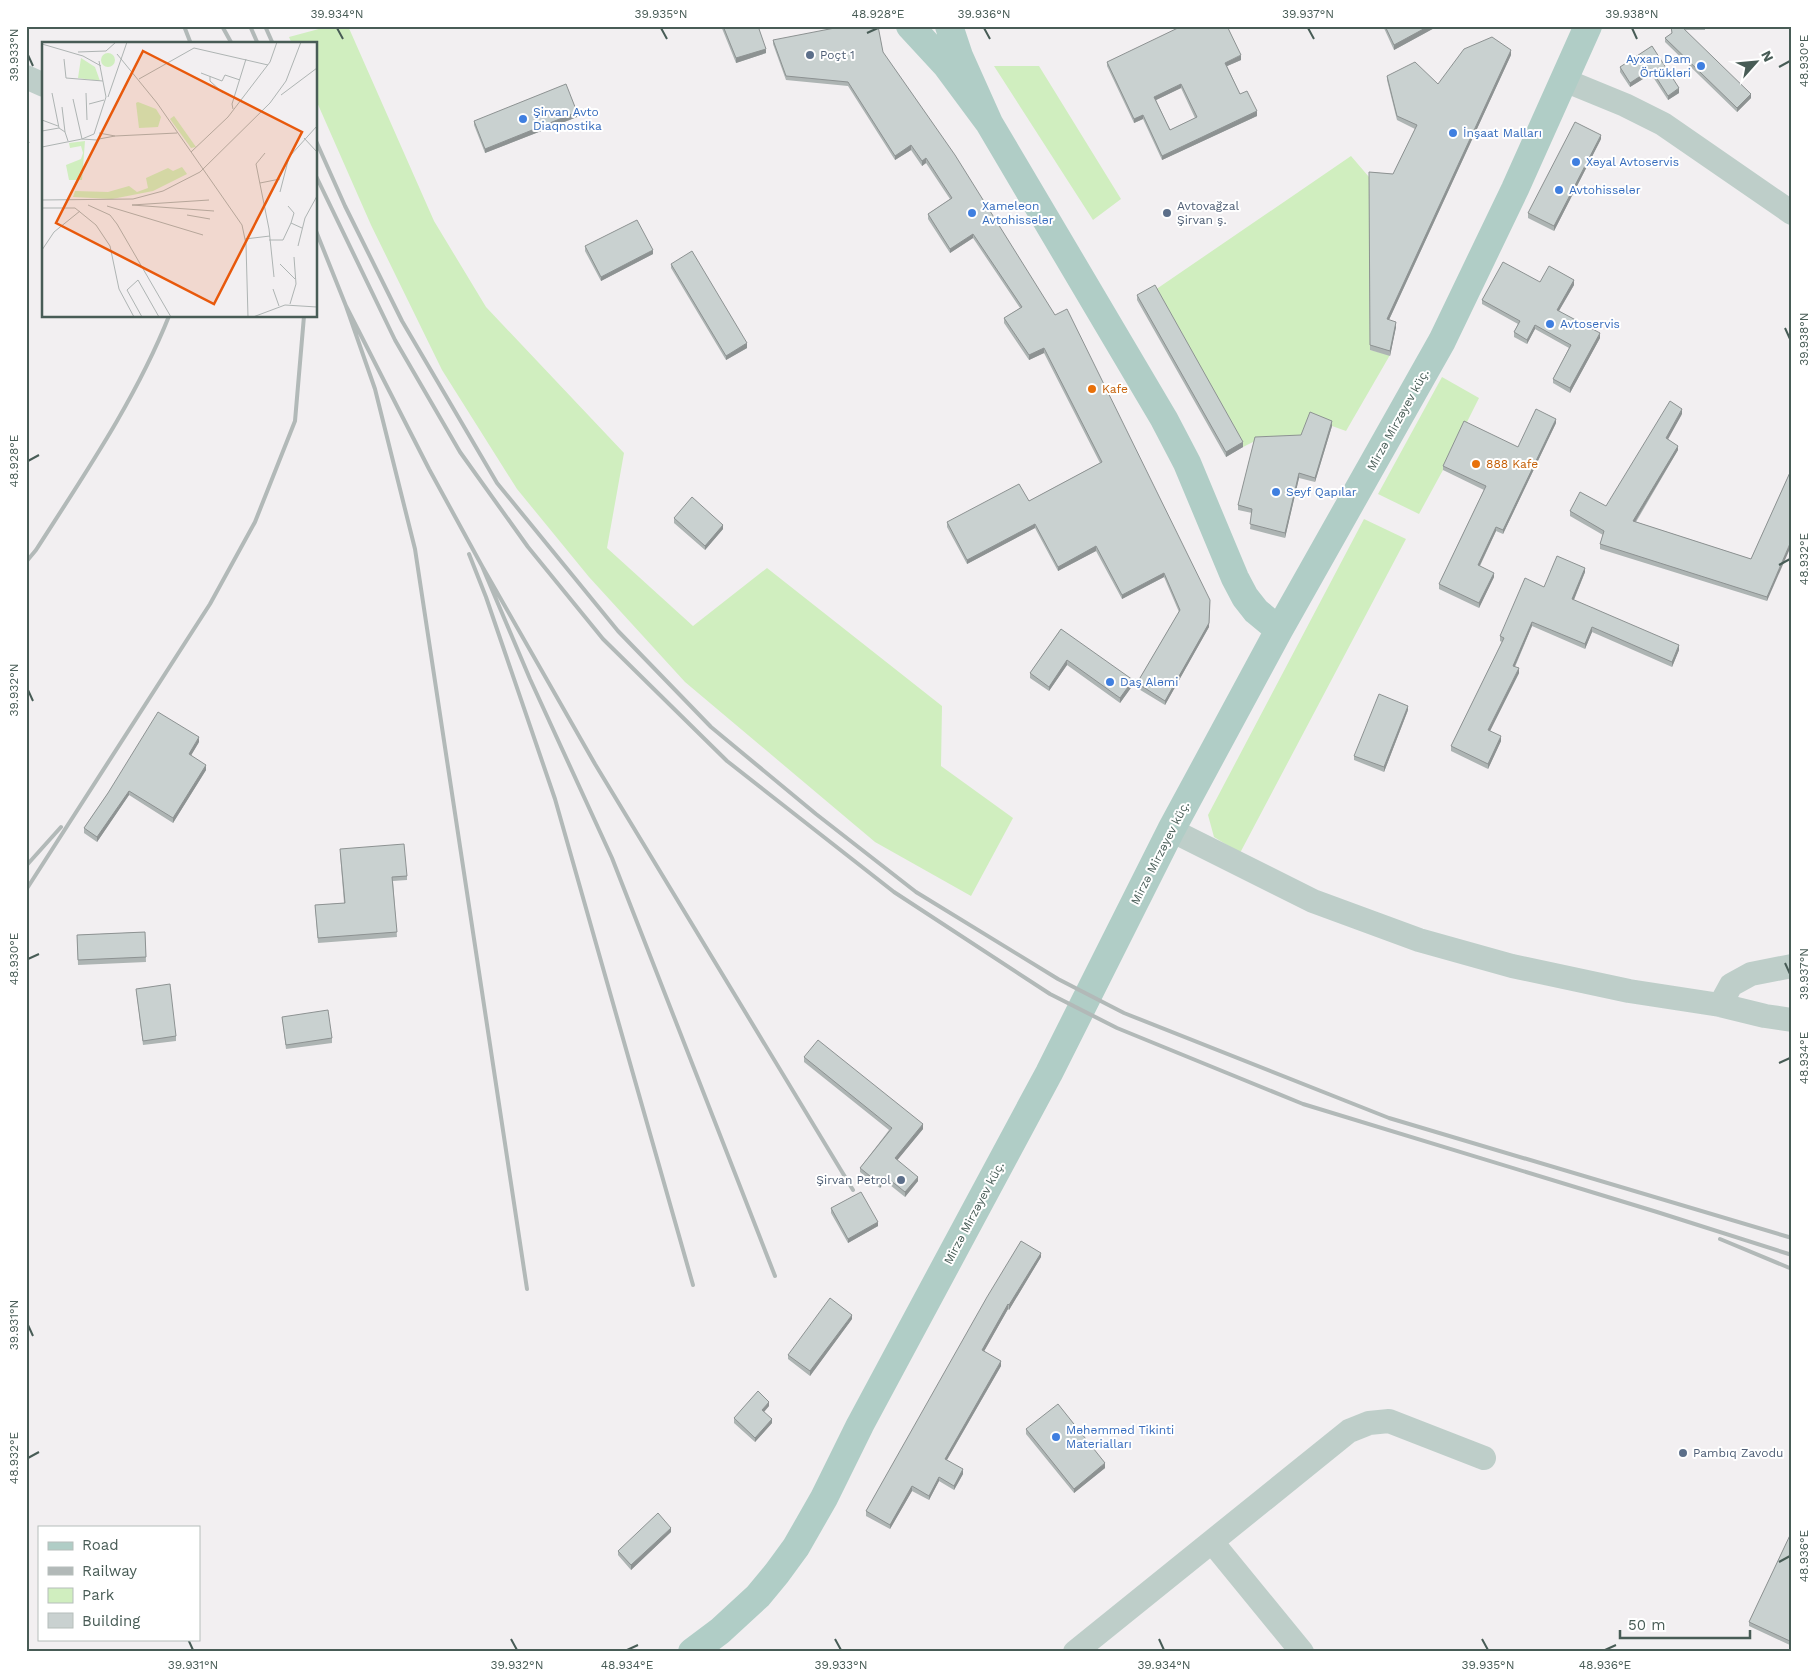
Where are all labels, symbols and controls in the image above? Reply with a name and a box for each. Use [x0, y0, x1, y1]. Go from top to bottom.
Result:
text: 39.934°N [310, 7, 364, 21]
text: 39.935°N [635, 7, 687, 21]
text: 48.928°E [852, 7, 905, 21]
text: 39.936°N [957, 7, 1011, 21]
text: 39.937°N [1282, 7, 1334, 21]
text: 39.938°N [1605, 7, 1659, 21]
text: 39.933°N [7, 29, 21, 81]
text: 48.930°E [1797, 34, 1811, 87]
north arrow [1730, 38, 1780, 88]
inset map [42, 42, 318, 318]
place label: Poçt 1 [820, 48, 855, 62]
text: N [1758, 48, 1777, 64]
marker: Poçt 1 [804, 49, 816, 61]
place label: Ayxan Dam Örtükləri [1626, 52, 1691, 80]
marker: Ayxan Dam Örtükləri [1695, 60, 1707, 72]
place label: Şirvan Avto Diaqnostika [533, 105, 602, 133]
marker: Şirvan Avto Diaqnostika [517, 113, 529, 125]
place label: İnşaat Malları [1463, 126, 1542, 140]
marker: İnşaat Malları [1447, 127, 1459, 139]
place label: Xəyal Avtoservis [1586, 155, 1679, 169]
marker: Xəyal Avtoservis [1570, 156, 1582, 168]
place label: Avtohissələr [1569, 183, 1641, 197]
marker: Avtohissələr [1553, 184, 1565, 196]
place label: Xameleon Avtohissələr [982, 199, 1054, 227]
place label: Avtovağzal Şirvan ş. [1177, 199, 1239, 227]
marker: Xameleon Avtohissələr [966, 207, 978, 219]
marker: Avtovağzal Şirvan ş. [1161, 207, 1173, 219]
text: 39.938°N [1797, 312, 1811, 366]
place label: Avtoservis [1560, 317, 1620, 331]
marker: Avtoservis [1544, 318, 1556, 330]
street label: Mirzə Mirzəyev küç. [1364, 367, 1432, 473]
place label: Kafe [1102, 382, 1128, 396]
marker: Kafe [1086, 383, 1098, 395]
text: 48.928°E [7, 434, 21, 487]
place label: 888 Kafe [1486, 457, 1538, 471]
marker: 888 Kafe [1470, 458, 1482, 470]
place label: Seyf Qapılar [1286, 485, 1357, 499]
marker: Seyf Qapılar [1270, 486, 1282, 498]
text: 48.932°E [1797, 533, 1811, 585]
text: 39.932°N [7, 664, 21, 716]
place label: Daş Aləmi [1120, 675, 1179, 689]
marker: Daş Aləmi [1104, 676, 1116, 688]
street label: Mirzə Mirzəyev küç. [1128, 799, 1192, 907]
text: 48.930°E [7, 932, 21, 985]
text: 39.937°N [1797, 948, 1811, 1000]
text: 48.934°E [1797, 1031, 1811, 1084]
street label: Mirzə Mirzəyev küç. [941, 1159, 1007, 1267]
place label: Şirvan Petrol [816, 1173, 891, 1187]
marker: Şirvan Petrol [895, 1174, 907, 1186]
text: 39.931°N [7, 1300, 21, 1350]
place label: Məhəmməd Tikinti Materialları [1066, 1423, 1174, 1451]
marker: Məhəmməd Tikinti Materialları [1050, 1431, 1062, 1443]
text: 48.932°E [7, 1432, 21, 1484]
place label: Pambıq Zavodu [1693, 1446, 1783, 1460]
marker: Pambıq Zavodu [1677, 1447, 1689, 1459]
legend [38, 1526, 200, 1640]
text: 48.936°E [1797, 1529, 1811, 1582]
text: Road [82, 1536, 119, 1554]
text: Railway [82, 1562, 137, 1580]
text: Park [82, 1586, 115, 1604]
scale bar [1620, 1608, 1750, 1640]
text: Building [82, 1612, 140, 1630]
text: 50 m [1628, 1616, 1665, 1634]
text: 39.931°N [168, 1658, 218, 1672]
text: 39.932°N [491, 1658, 543, 1672]
text: 48.934°E [601, 1658, 654, 1672]
text: 39.933°N [815, 1658, 867, 1672]
text: 39.934°N [1137, 1658, 1191, 1672]
text: 39.935°N [1462, 1658, 1514, 1672]
text: 48.936°E [1579, 1658, 1632, 1672]

